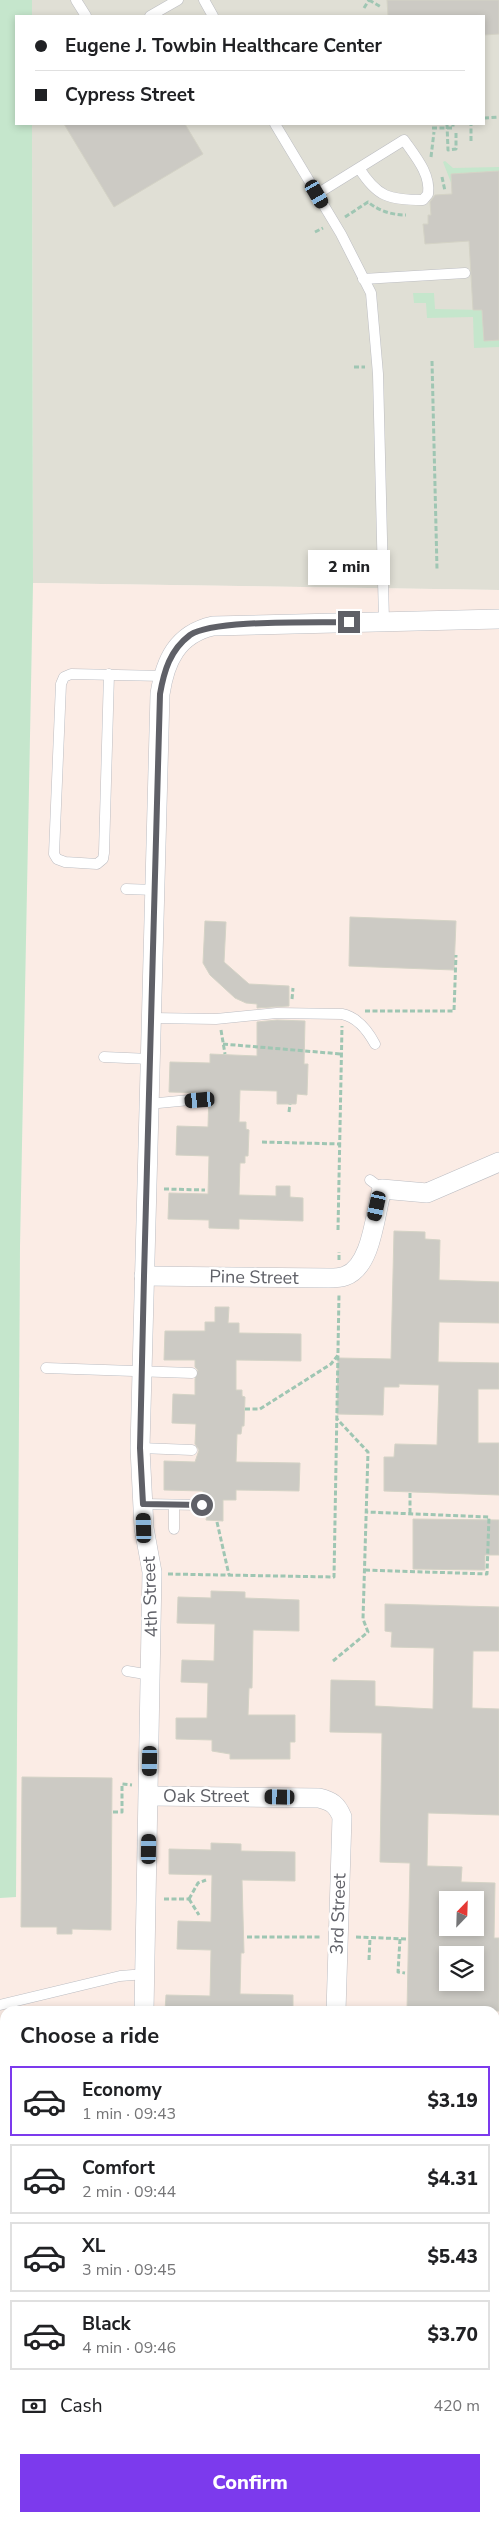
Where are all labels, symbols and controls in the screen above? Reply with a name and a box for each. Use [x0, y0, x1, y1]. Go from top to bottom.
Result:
text: Eugene J. Towbin Healthcare Center [65, 33, 382, 59]
text: Cypress Street [65, 82, 194, 108]
car [303, 177, 330, 211]
callout: 2 min [308, 550, 390, 584]
text: 2 min [328, 556, 370, 578]
route end [338, 611, 360, 633]
car [184, 1091, 215, 1109]
car [366, 1190, 387, 1222]
street label: Pine Street [209, 1264, 299, 1290]
route start [191, 1494, 213, 1516]
car [135, 1513, 152, 1543]
street label: 4th Street [137, 1555, 163, 1638]
car [142, 1746, 157, 1776]
street label: Oak Street [163, 1784, 250, 1808]
car [264, 1789, 295, 1805]
car [141, 1834, 156, 1864]
street label: 3rd Street [325, 1872, 351, 1955]
north arrow [439, 1891, 484, 1936]
map controls [439, 1891, 484, 1991]
button: layers [439, 1946, 484, 1991]
text: Choose a ride [20, 2021, 159, 2051]
text: Economy [82, 2077, 162, 2103]
icon: car [22, 2079, 67, 2124]
text: $3.19 [427, 2088, 478, 2114]
text: 1 min · 09:43 [82, 2103, 176, 2125]
text: Comfort [82, 2155, 155, 2181]
icon: car [22, 2157, 67, 2202]
text: $4.31 [427, 2166, 478, 2192]
text: 2 min · 09:44 [82, 2181, 176, 2203]
text: XL [82, 2233, 105, 2259]
icon: car [22, 2235, 67, 2280]
text: $5.43 [427, 2244, 478, 2270]
text: 3 min · 09:45 [82, 2259, 176, 2281]
text: Black [82, 2311, 131, 2337]
icon: car [22, 2313, 67, 2358]
text: $3.70 [427, 2322, 478, 2348]
text: 4 min · 09:46 [82, 2337, 176, 2359]
icon: cash [20, 2392, 48, 2420]
text: Cash [60, 2393, 102, 2419]
text: 420 m [433, 2395, 480, 2417]
button: Confirm [20, 2454, 480, 2512]

